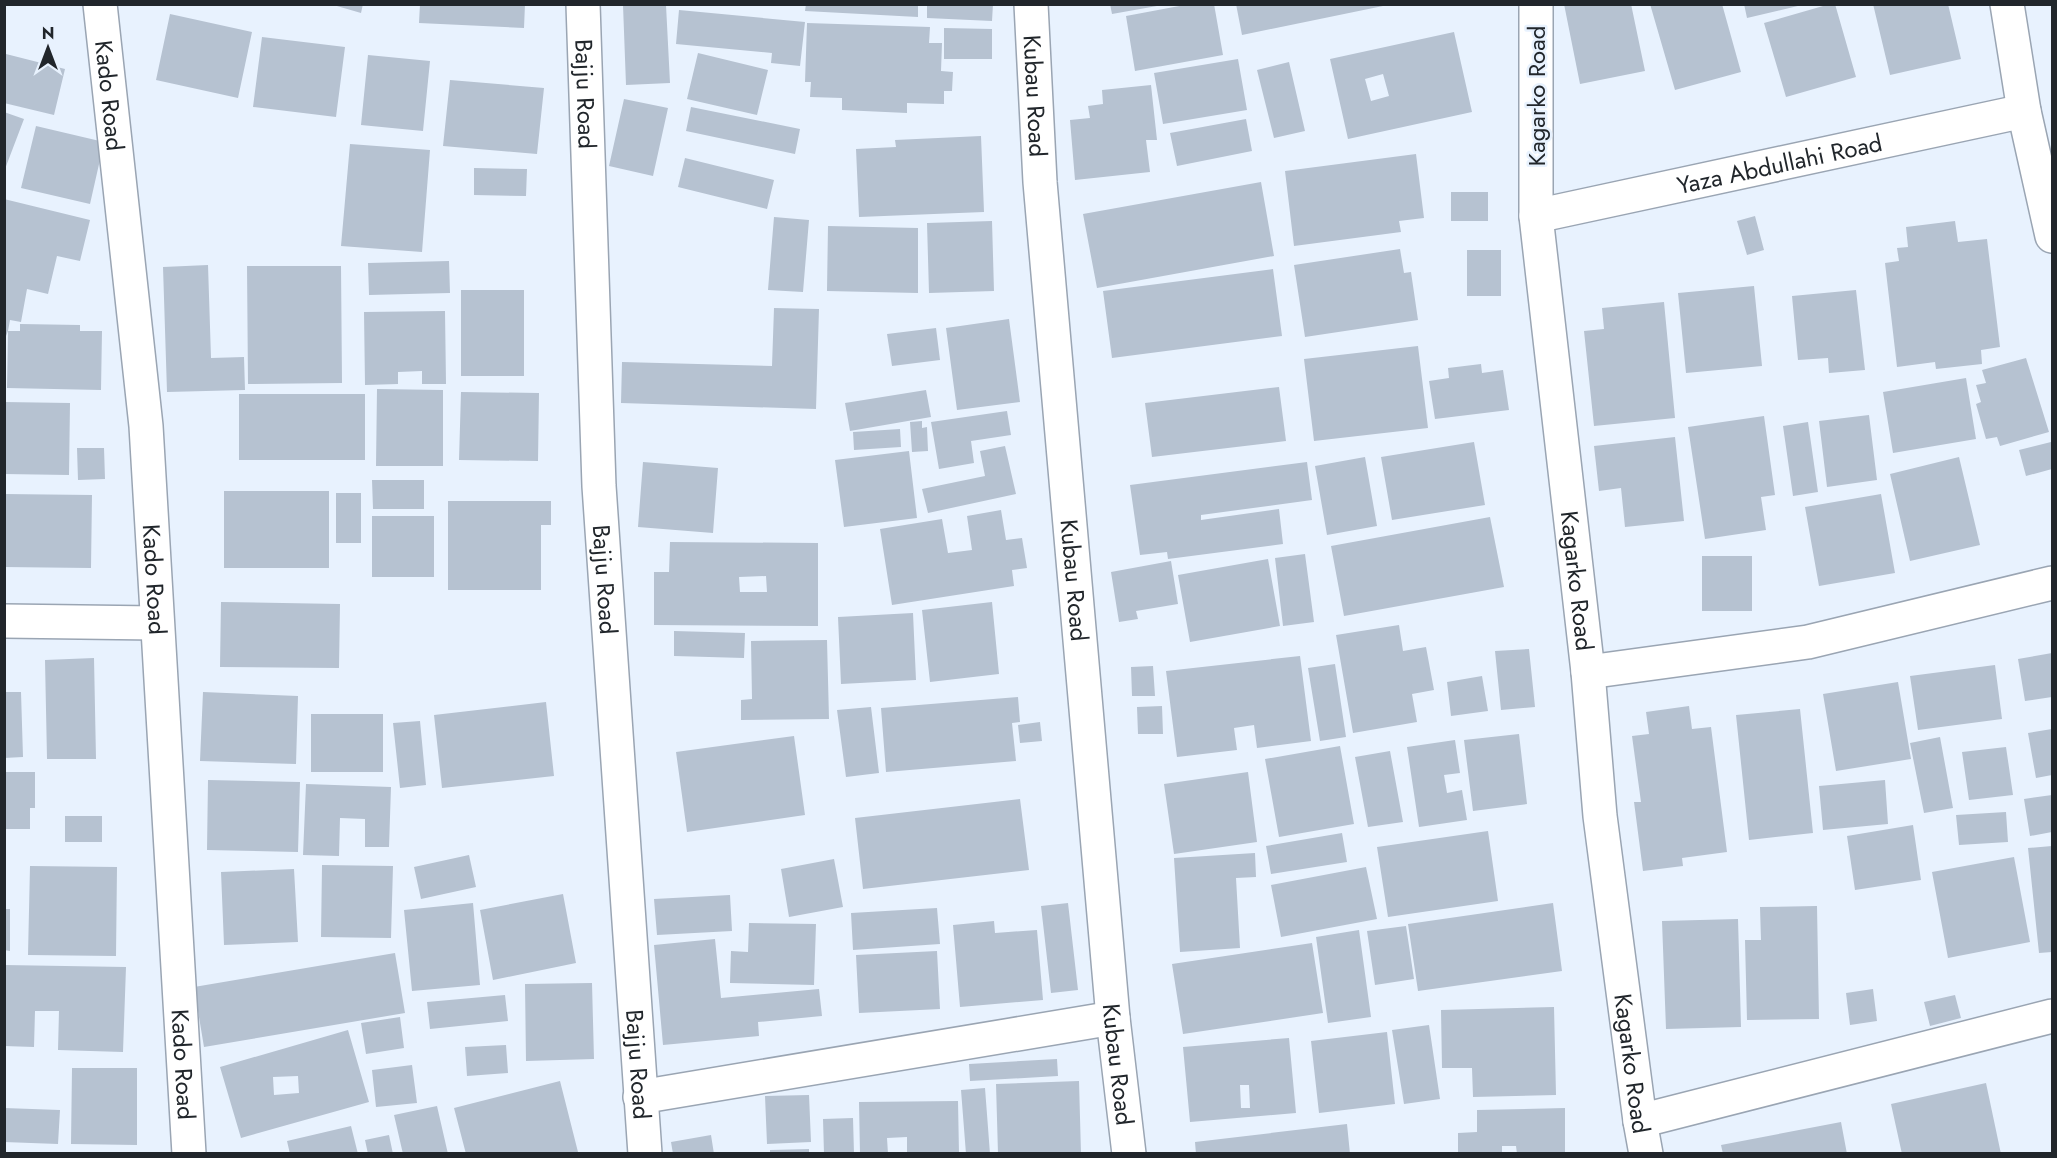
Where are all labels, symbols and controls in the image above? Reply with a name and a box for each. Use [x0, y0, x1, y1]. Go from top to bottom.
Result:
north arrow [18, 18, 78, 78]
text: N [42, 22, 54, 45]
street label: Kagarko Road [1519, 26, 1554, 166]
street label: Kubau Road [1015, 34, 1056, 158]
street label: Kado Road [87, 38, 133, 152]
street label: Bajju Road [567, 38, 605, 150]
street label: Yaza Abdullahi Road [1674, 125, 1885, 203]
street label: Kagarko Road [1552, 509, 1603, 653]
street label: Kubau Road [1052, 518, 1098, 643]
street label: Kado Road [134, 523, 176, 636]
street label: Bajju Road [584, 523, 627, 636]
street label: Kagarko Road [1606, 991, 1659, 1136]
street label: Kubau Road [1094, 1002, 1143, 1127]
street label: Kado Road [163, 1008, 204, 1121]
street label: Bajju Road [618, 1008, 660, 1120]

